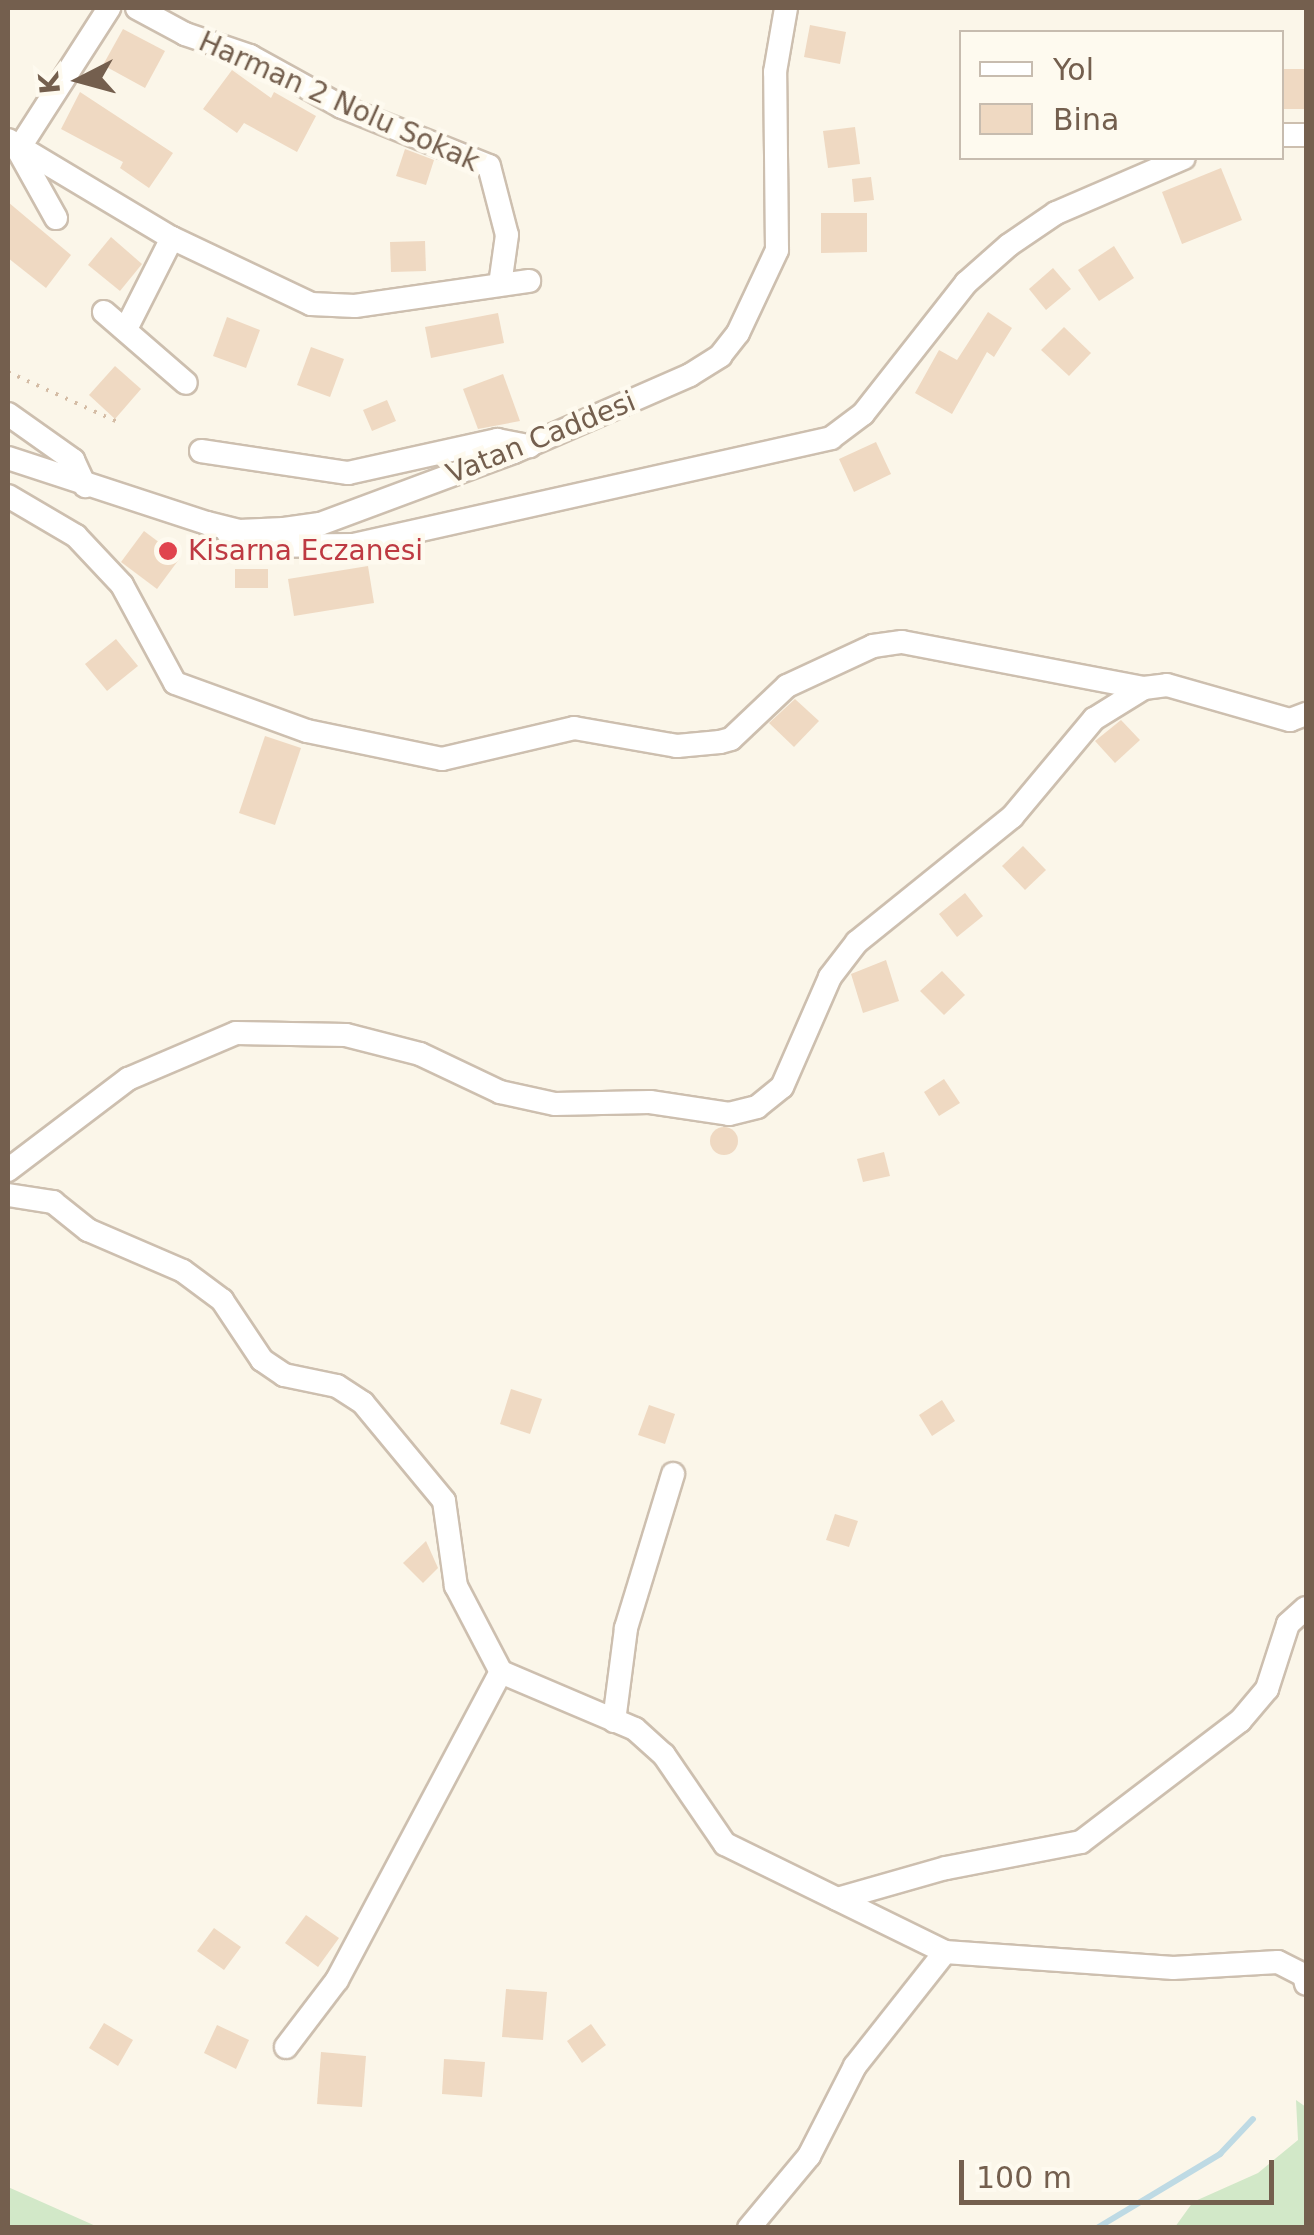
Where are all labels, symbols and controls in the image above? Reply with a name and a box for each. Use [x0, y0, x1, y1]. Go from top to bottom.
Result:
street label: Harman 2 Nolu Sokak [194, 25, 484, 179]
north arrow [30, 30, 130, 130]
legend [959, 30, 1284, 160]
text: Yol [1053, 52, 1094, 87]
text: K [32, 71, 67, 96]
text: Bina [1053, 102, 1119, 137]
street label: Vatan Caddesi [442, 385, 640, 491]
place label: Kisarna Eczanesi [188, 534, 423, 568]
marker: Kisarna Eczanesi [157, 540, 179, 562]
scale bar [964, 2140, 1279, 2202]
text: 100 m [976, 2160, 1072, 2195]

